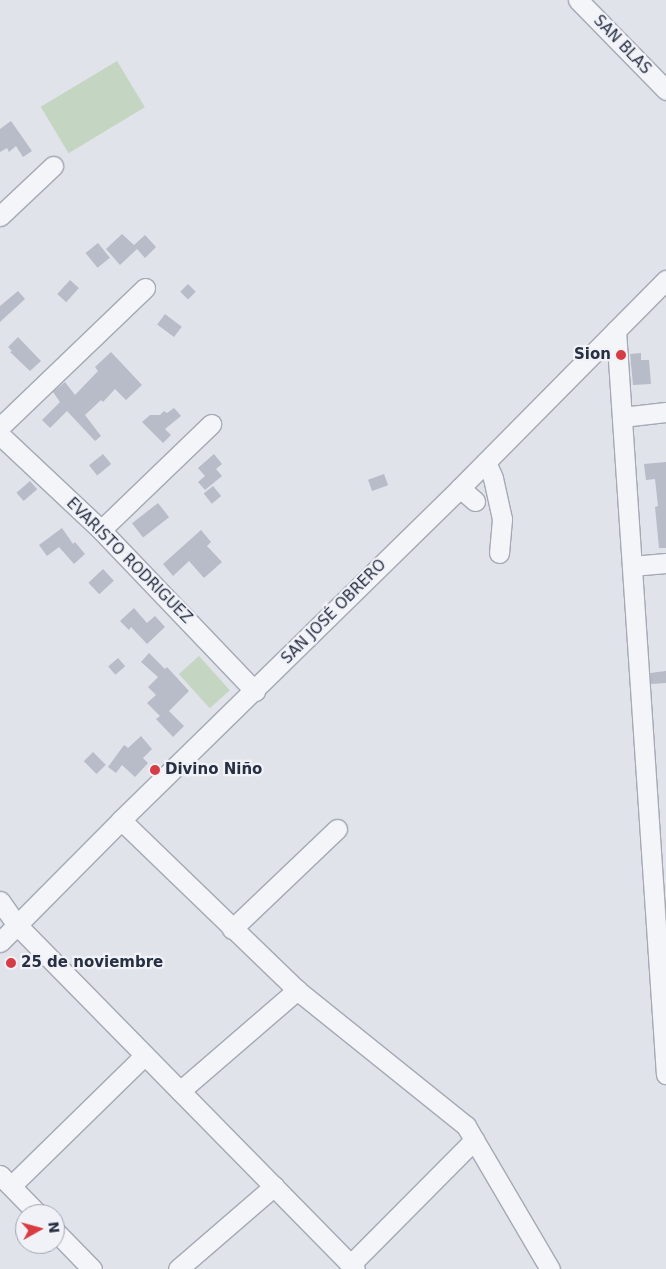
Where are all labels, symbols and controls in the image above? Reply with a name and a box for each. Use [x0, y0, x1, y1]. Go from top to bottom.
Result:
street label: SAN BLAS [590, 12, 654, 78]
place label: Sion [574, 346, 611, 364]
marker: Sion [615, 349, 627, 361]
street label: EVARISTO RODRIGUEZ [62, 494, 196, 628]
street label: SAN JOSÉ OBRERO [278, 556, 390, 668]
place label: Divino Niño [165, 761, 262, 779]
marker: Divino Niño [149, 764, 161, 776]
place label: 25 de noviembre [21, 954, 163, 972]
marker: 25 de noviembre [5, 957, 17, 969]
north arrow [15, 1204, 65, 1254]
text: N [45, 1221, 63, 1234]

